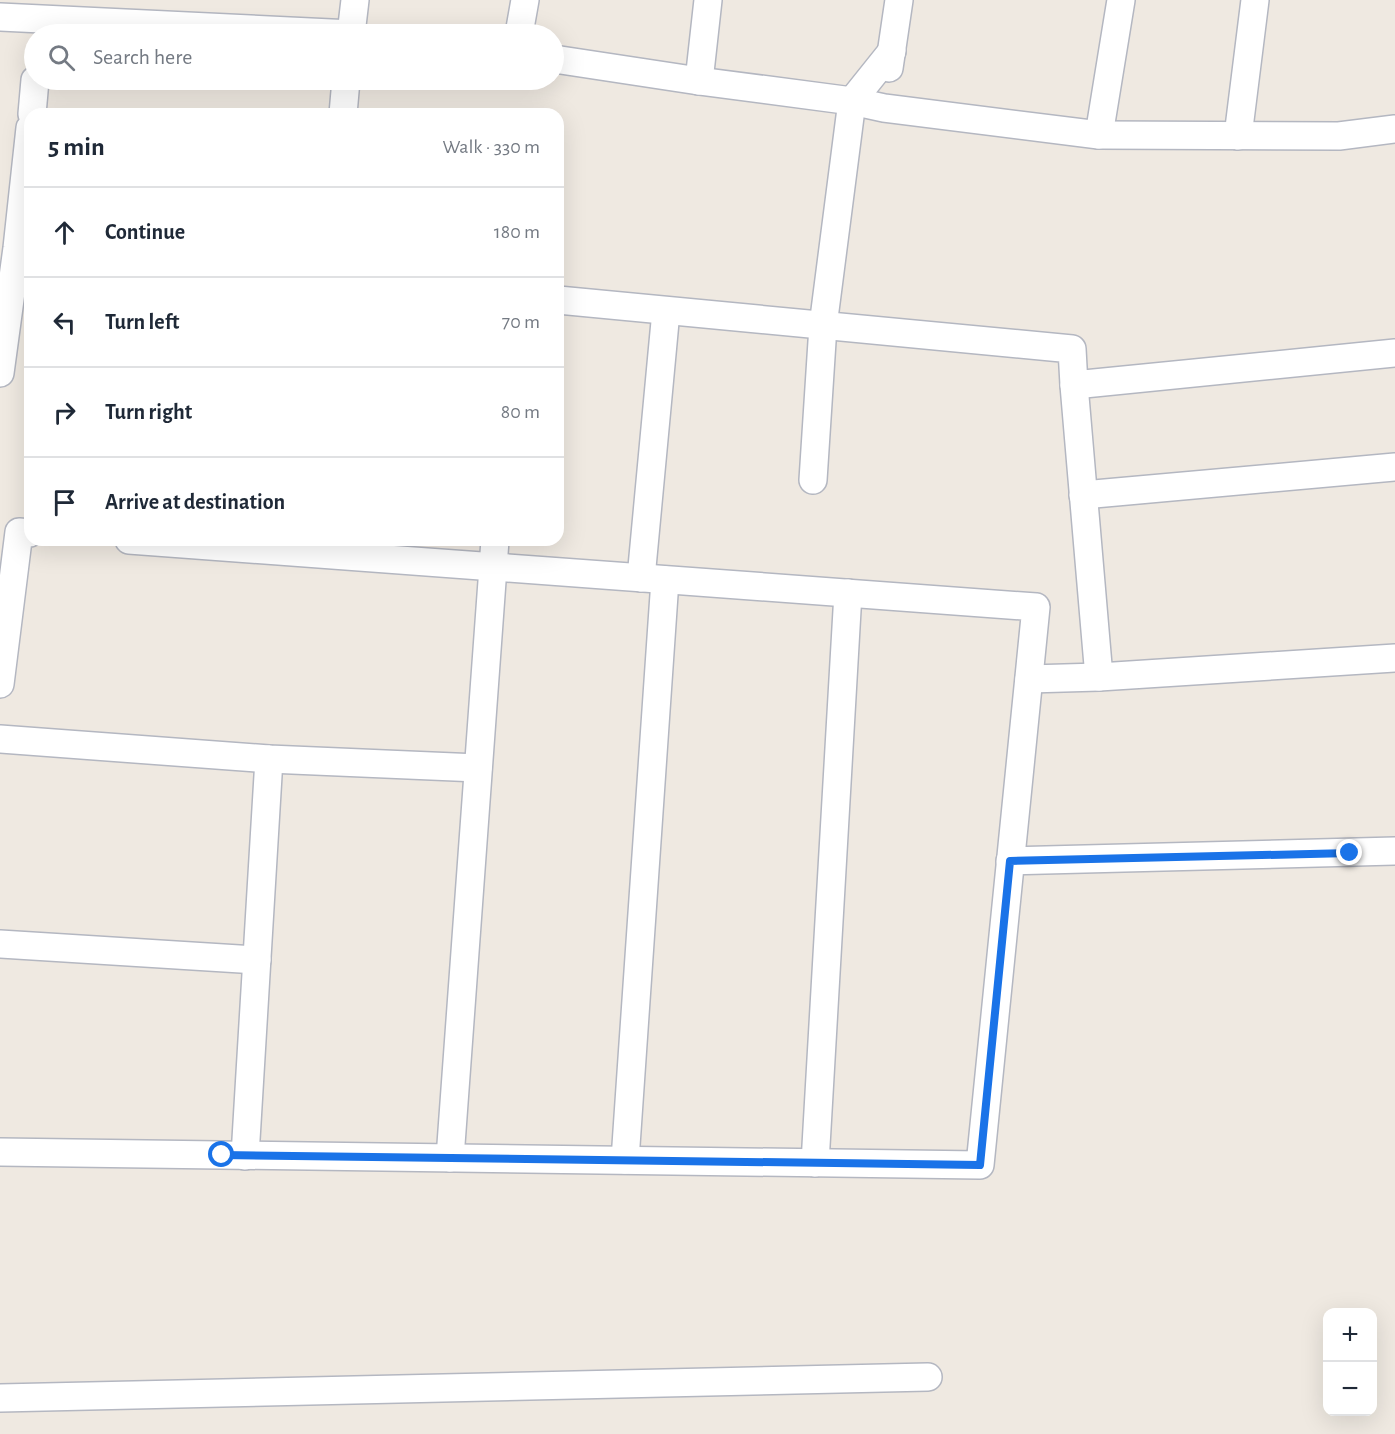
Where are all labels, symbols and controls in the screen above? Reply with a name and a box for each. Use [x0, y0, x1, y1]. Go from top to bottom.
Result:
search box [24, 24, 564, 90]
icon: search [45, 41, 78, 74]
text: Search here [93, 46, 192, 68]
text: 5 min [48, 134, 105, 160]
text: Walk · 330 m [442, 137, 540, 157]
icon: ahead [48, 216, 81, 249]
text: Continue [105, 221, 185, 243]
text: 180 m [494, 222, 540, 242]
icon: left [48, 306, 81, 339]
text: Turn left [105, 311, 179, 333]
text: 70 m [502, 312, 540, 332]
icon: right [48, 396, 81, 429]
text: Turn right [105, 401, 192, 423]
text: 80 m [501, 402, 540, 422]
icon: arrive [48, 486, 81, 519]
text: Arrive at destination [105, 491, 285, 513]
route end [1336, 839, 1362, 865]
route start [208, 1141, 234, 1167]
map controls [1323, 1308, 1377, 1416]
button: + [1323, 1308, 1377, 1362]
button: − [1323, 1362, 1377, 1416]

